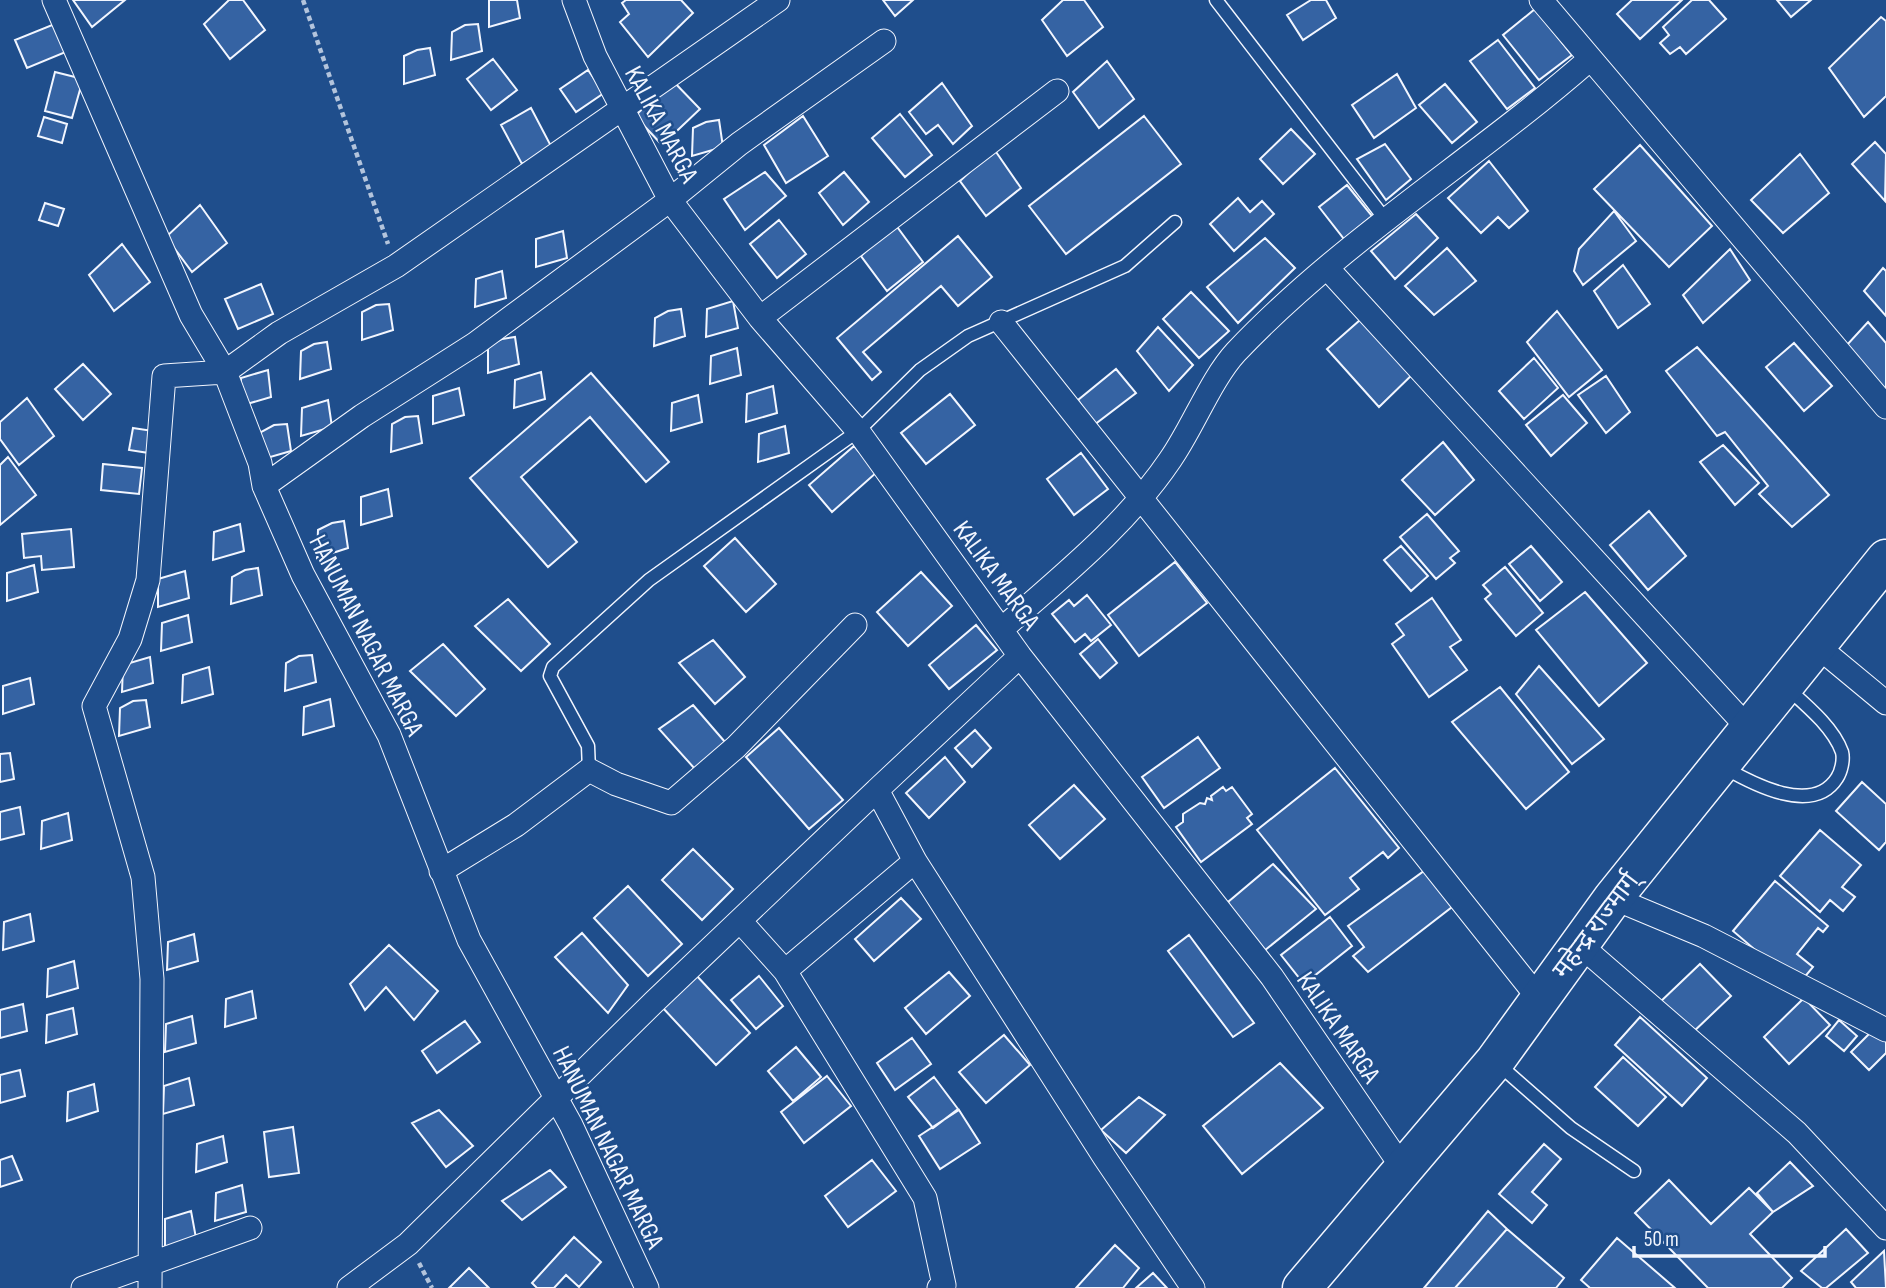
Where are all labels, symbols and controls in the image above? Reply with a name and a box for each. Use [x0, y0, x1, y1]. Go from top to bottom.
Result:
street label: KALIKA MARGA [617, 61, 705, 189]
street label: KALIKA MARGA [946, 515, 1046, 637]
street label: HANUMAN NAGAR MARGA [302, 530, 430, 742]
street label: महेन्द्र राज्मार्ग् [1546, 863, 1648, 985]
street label: KALIKA MARGA [1289, 966, 1387, 1090]
street label: HANUMAN NAGAR MARGA [545, 1041, 671, 1255]
scale bar [1634, 1214, 1825, 1258]
text: 50 m [1644, 1227, 1679, 1252]

